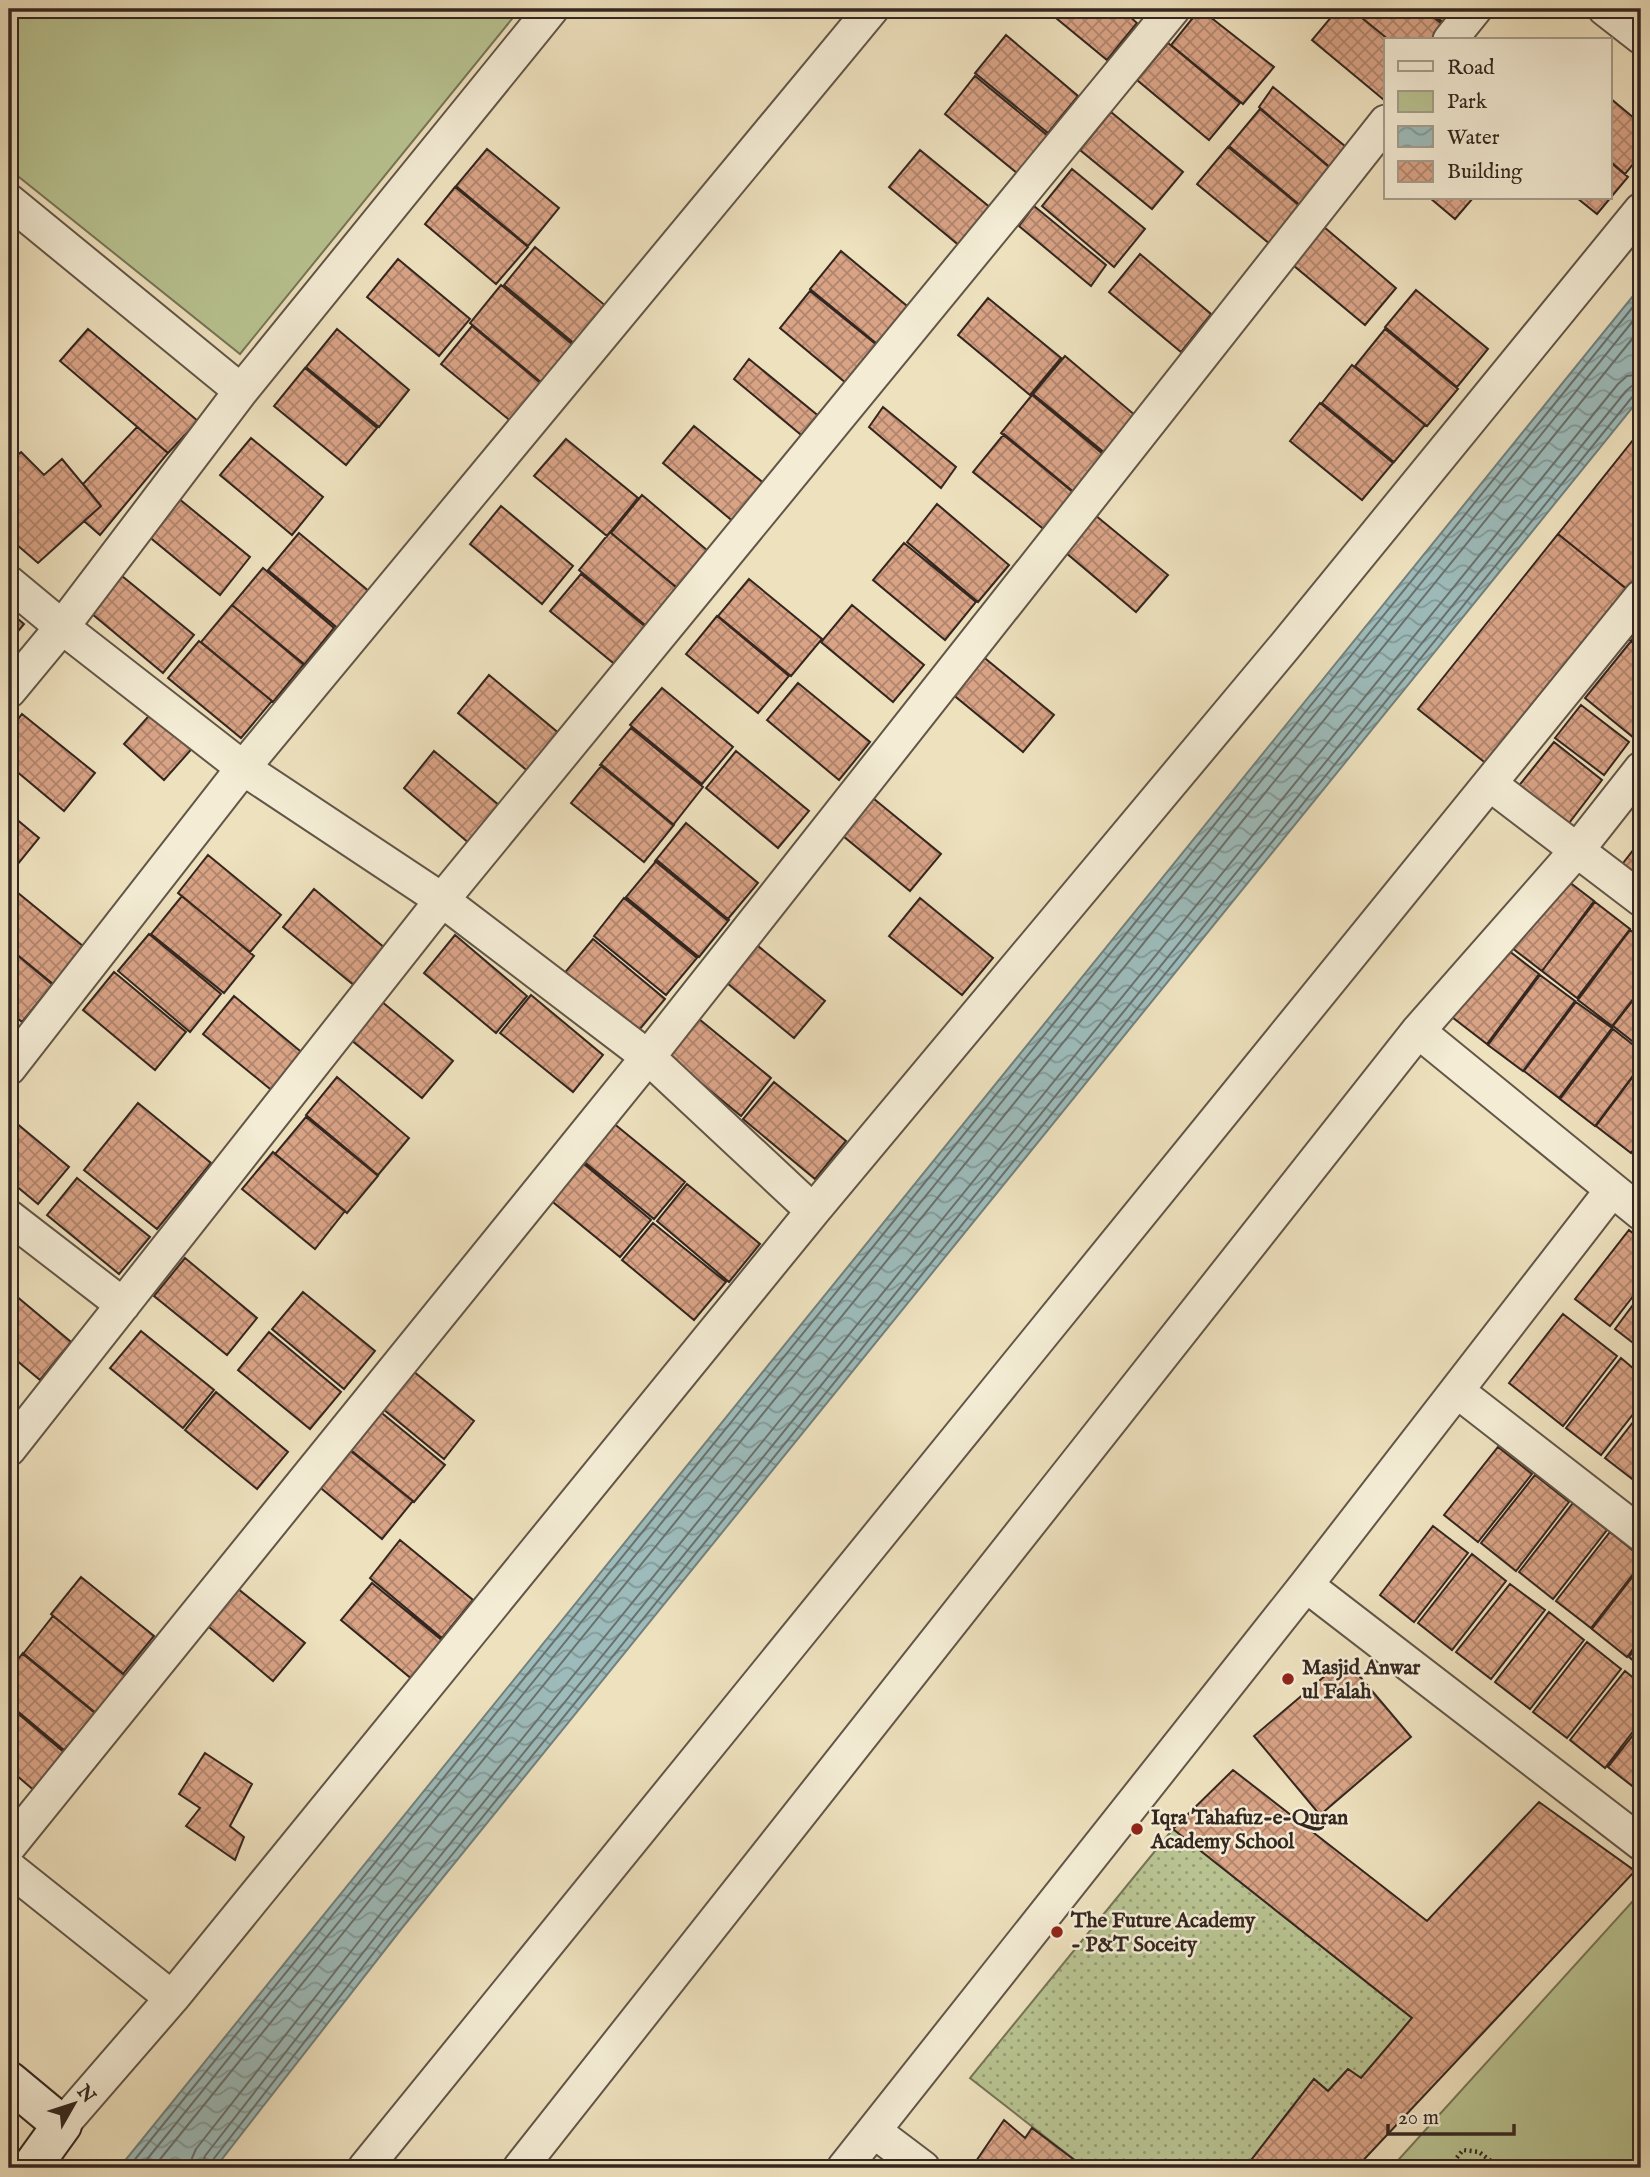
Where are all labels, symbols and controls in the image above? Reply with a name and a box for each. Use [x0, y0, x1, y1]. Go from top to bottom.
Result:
legend [1384, 38, 1612, 200]
text: Road [1447, 55, 1495, 82]
text: Park [1447, 89, 1488, 116]
text: Water [1447, 125, 1500, 152]
text: Building [1447, 159, 1523, 186]
place label: Masjid Anwar ul Falah [1302, 1655, 1420, 1706]
marker: Masjid Anwar ul Falah [1280, 1671, 1296, 1687]
place label: Iqra Tahafuz-e-Quran Academy School [1150, 1805, 1348, 1856]
marker: Iqra Tahafuz-e-Quran Academy School [1129, 1821, 1145, 1837]
place label: The Future Academy - P&T Soceity [1070, 1908, 1256, 1959]
marker: The Future Academy - P&T Soceity [1049, 1924, 1065, 1940]
north arrow [38, 2068, 108, 2138]
text: N [71, 2080, 101, 2109]
scale bar [1388, 2093, 1514, 2137]
text: 20 m [1398, 2105, 1439, 2132]

